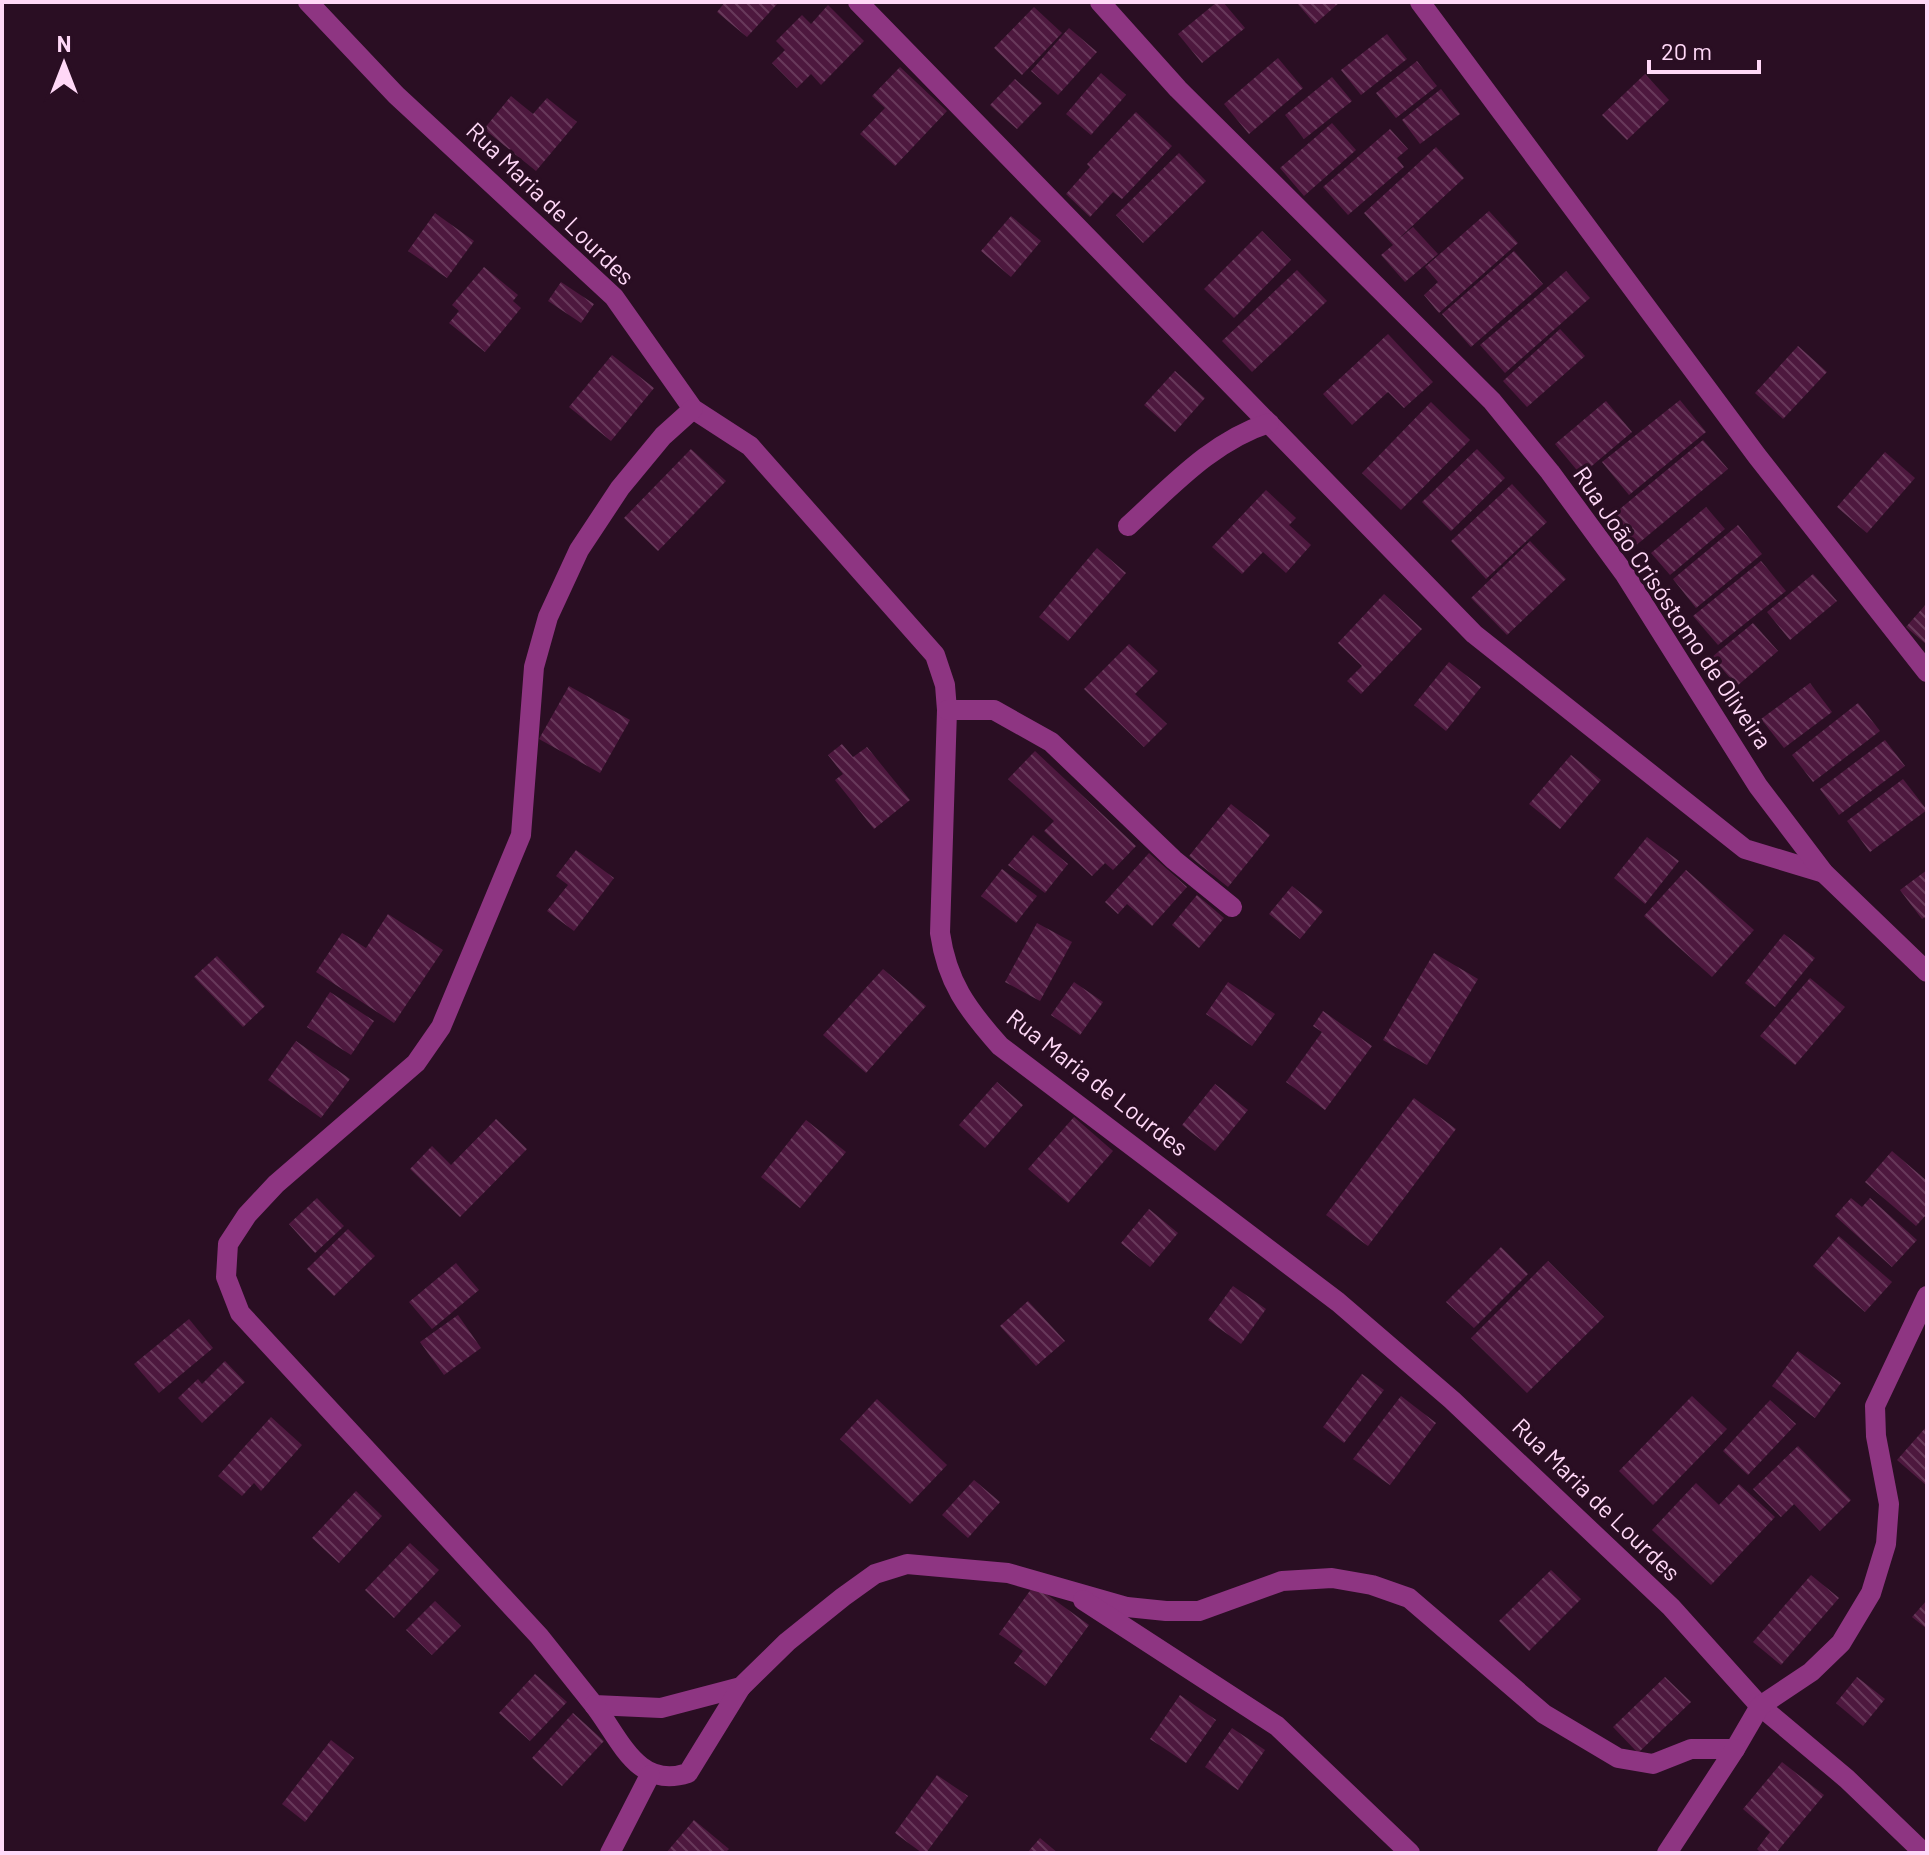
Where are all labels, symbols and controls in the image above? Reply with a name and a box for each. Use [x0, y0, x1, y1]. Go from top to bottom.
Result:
north arrow [24, 24, 104, 104]
scale bar [1649, 24, 1759, 74]
text: N [57, 30, 71, 56]
text: 20 m [1661, 36, 1712, 65]
street label: Rua Maria de Lourdes [461, 115, 641, 290]
street label: Rua João Crisóstomo de Oliveira [1568, 461, 1779, 754]
street label: Rua Maria de Lourdes [1001, 1002, 1194, 1162]
street label: Rua Maria de Lourdes [1507, 1411, 1687, 1586]

